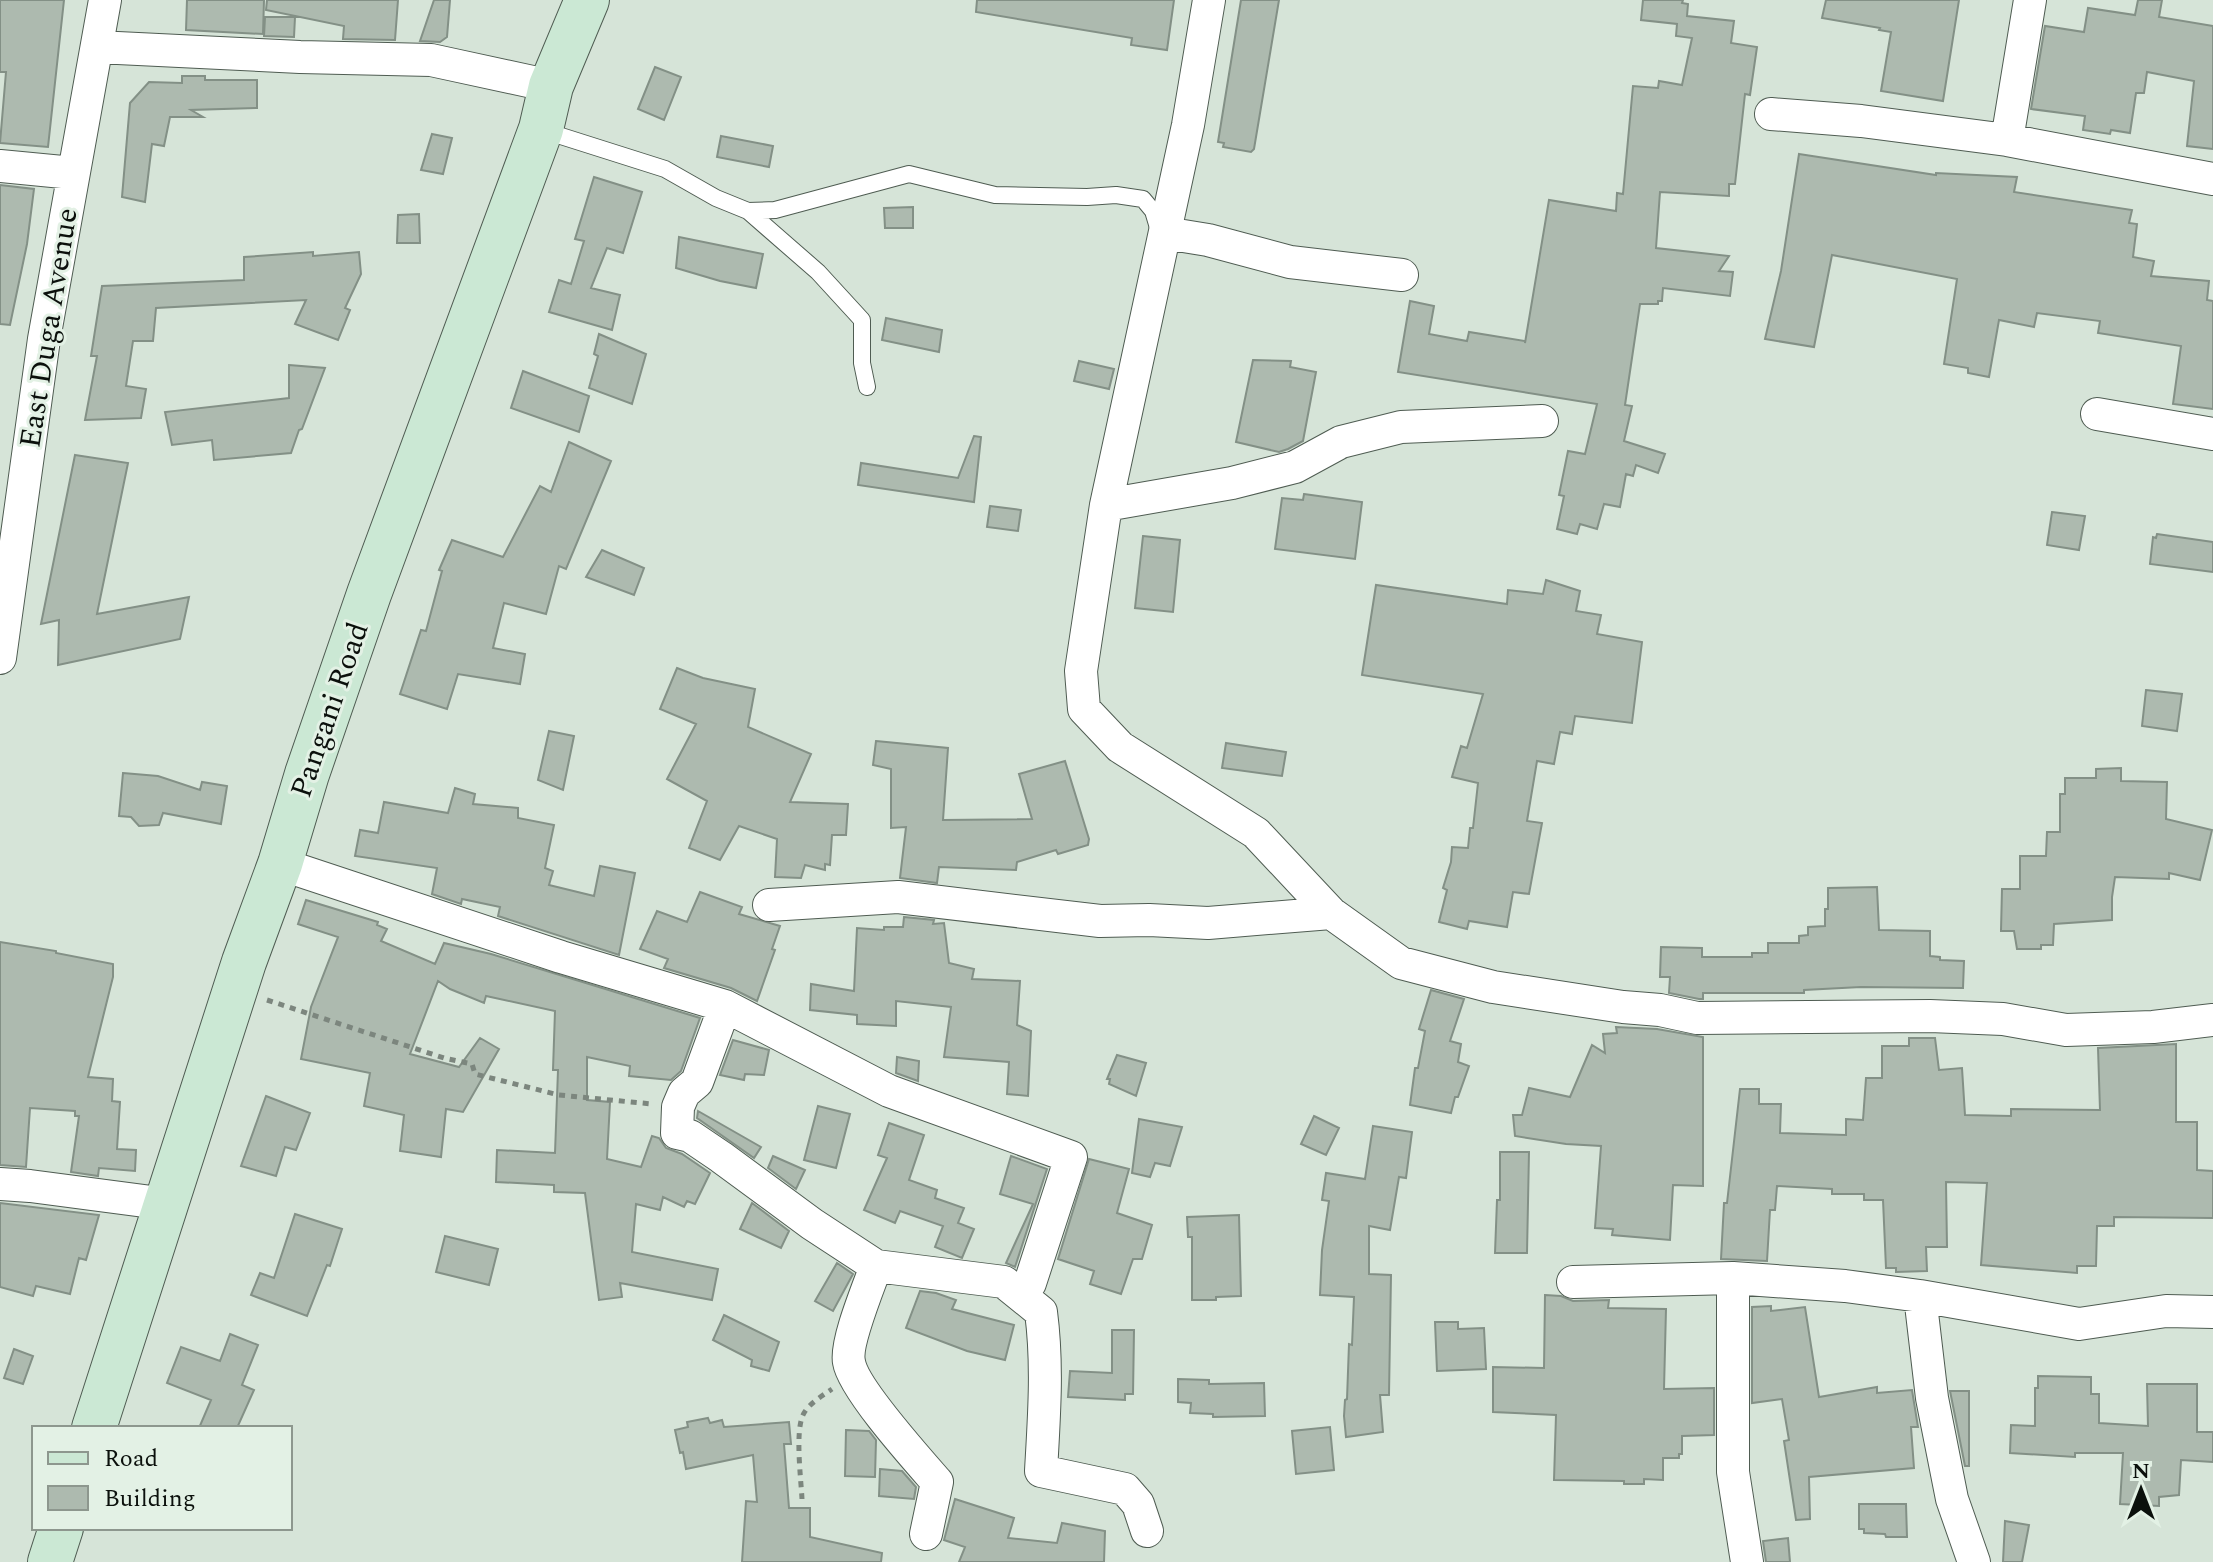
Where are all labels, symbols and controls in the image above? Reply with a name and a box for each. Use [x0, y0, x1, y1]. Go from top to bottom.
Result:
street label: East Duga Avenue [7, 205, 91, 451]
street label: Pangani Road [278, 616, 382, 804]
legend [32, 1426, 292, 1530]
text: Road [104, 1441, 158, 1477]
north arrow [2101, 1450, 2181, 1530]
text: N [2132, 1455, 2150, 1488]
text: Building [104, 1481, 196, 1517]

